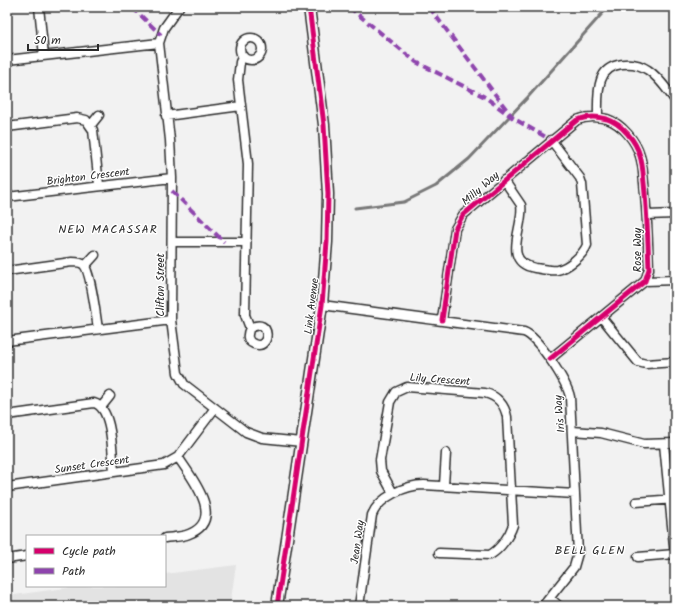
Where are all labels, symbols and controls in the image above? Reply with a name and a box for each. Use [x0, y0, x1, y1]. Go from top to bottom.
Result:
scale bar [28, 26, 98, 52]
text: 50 m [34, 31, 61, 50]
street label: Brighton Crescent [45, 163, 132, 191]
street label: Milly Way [458, 167, 504, 210]
district label: NEW MACASSAR [58, 220, 158, 239]
street label: Rose Way [629, 227, 647, 272]
street label: Clifton Street [152, 253, 170, 317]
street label: Link Avenue [300, 277, 324, 335]
street label: Lily Crescent [409, 369, 472, 391]
street label: Iris Way [549, 394, 571, 433]
street label: Sunset Crescent [54, 451, 131, 479]
street label: Jean Way [346, 518, 370, 565]
legend [26, 535, 166, 587]
district label: BELL GLEN [555, 541, 625, 560]
text: Cycle path [62, 542, 116, 561]
text: Path [62, 562, 85, 581]

